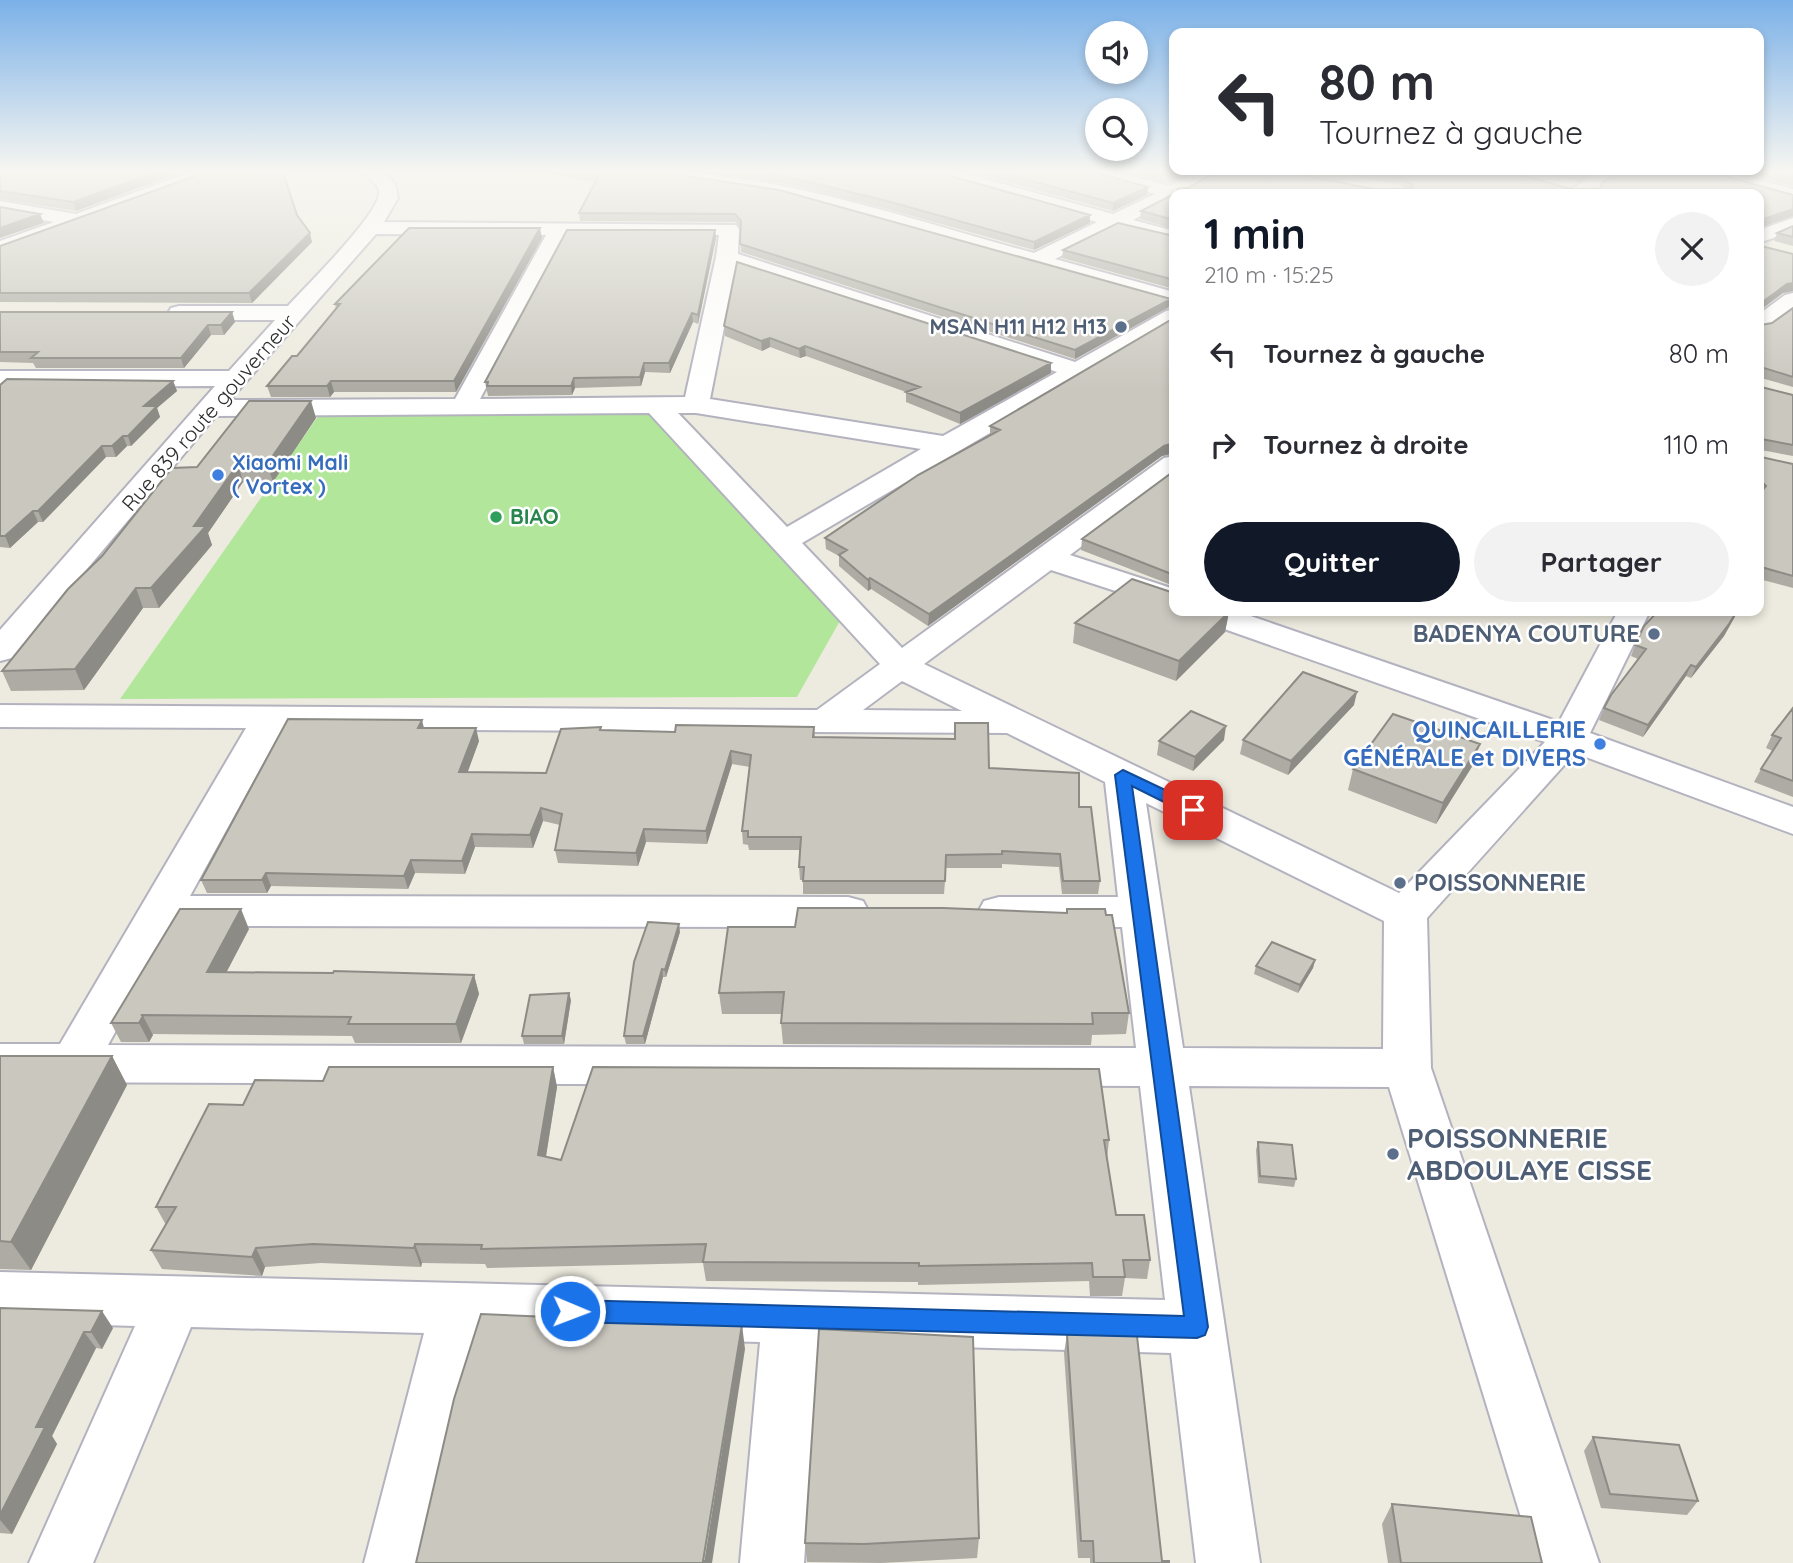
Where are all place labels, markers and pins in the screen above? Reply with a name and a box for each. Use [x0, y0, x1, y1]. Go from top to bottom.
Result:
place label: MSAN H11 H12 H13 [930, 313, 1107, 339]
marker: MSAN H11 H12 H13 [1113, 319, 1129, 335]
place label: Xiaomi Mali ( Vortex ) [232, 449, 348, 499]
marker: Xiaomi Mali ( Vortex ) [210, 467, 226, 483]
place label: BIAO [510, 503, 559, 529]
marker: BIAO [488, 509, 504, 525]
place label: BADENYA COUTURE [1413, 618, 1640, 648]
marker: BADENYA COUTURE [1646, 626, 1662, 642]
place label: QUINCAILLERIE GÉNÉRALE et DIVERS [1343, 714, 1586, 772]
marker: QUINCAILLERIE GÉNÉRALE et DIVERS [1592, 736, 1608, 752]
pin [1163, 780, 1223, 840]
place label: POISSONNERIE [1414, 867, 1586, 897]
marker: POISSONNERIE [1392, 875, 1408, 891]
place label: POISSONNERIE ABDOULAYE CISSE [1407, 1120, 1652, 1187]
marker: POISSONNERIE ABDOULAYE CISSE [1385, 1146, 1401, 1162]

